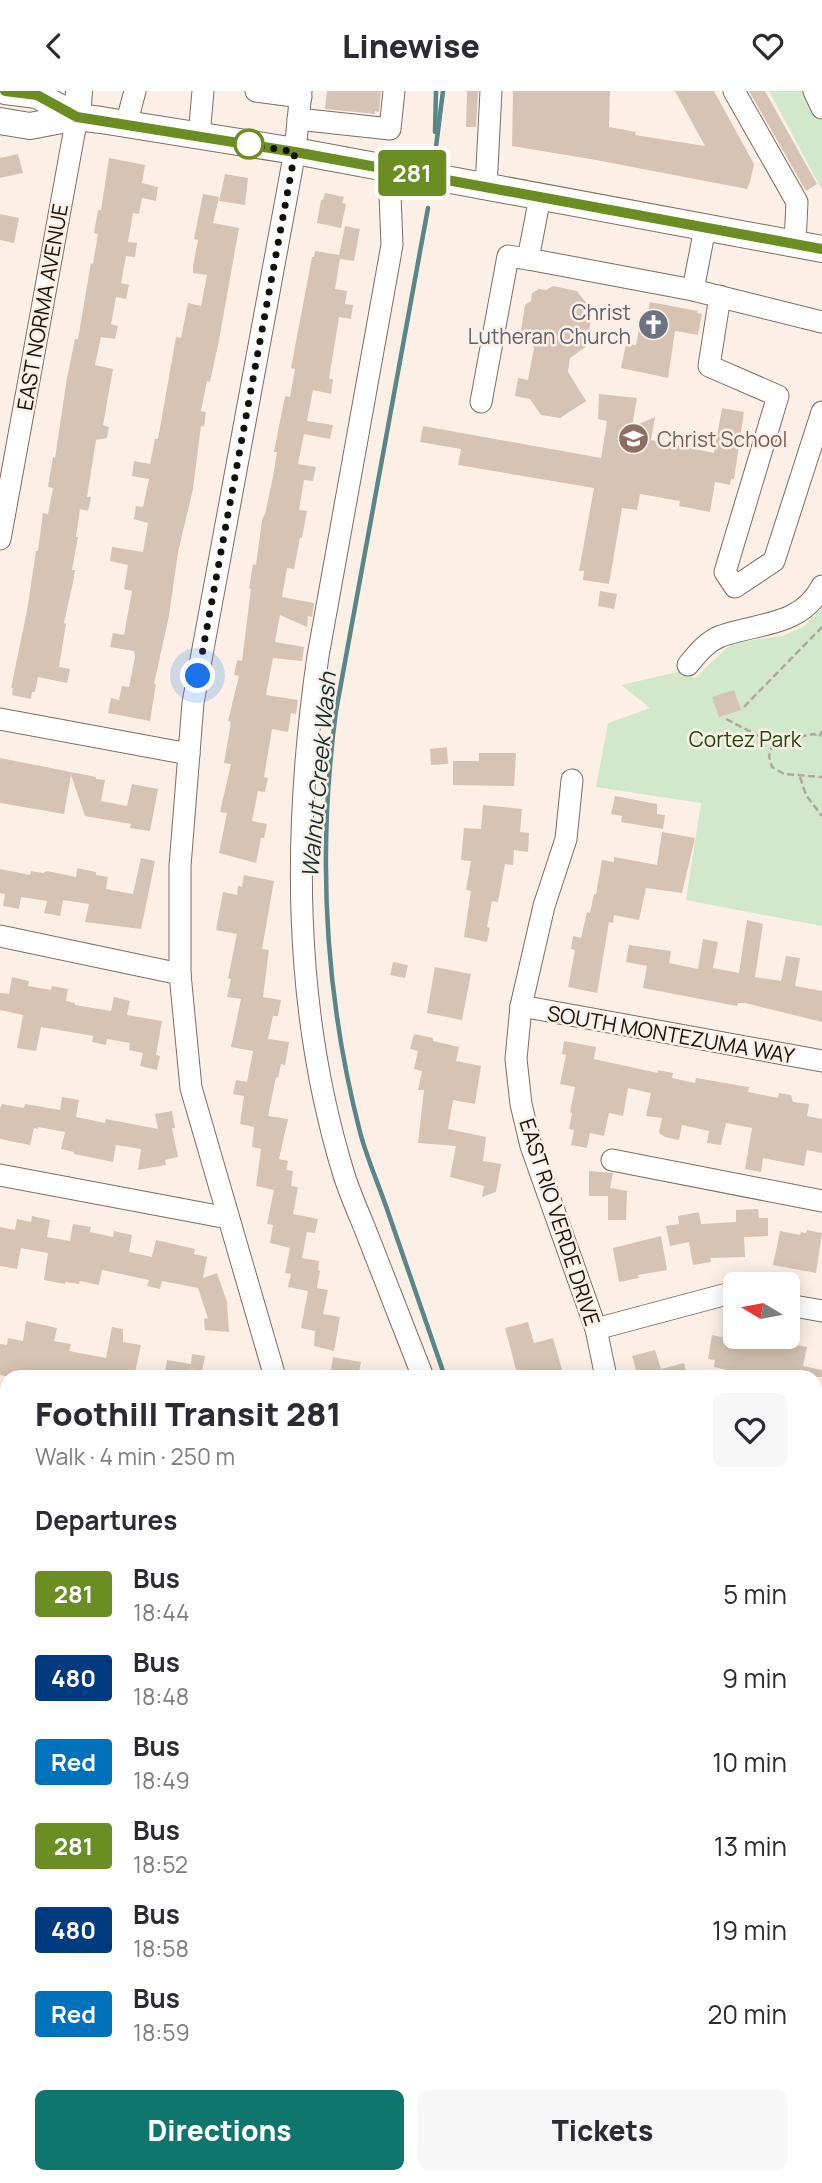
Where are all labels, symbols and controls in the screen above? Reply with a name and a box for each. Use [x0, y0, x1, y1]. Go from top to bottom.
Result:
text: Linewise [342, 24, 480, 68]
icon: back [35, 27, 73, 65]
icon: heart [749, 27, 787, 65]
unlabelled marker [234, 129, 264, 159]
line badge: 281 [372, 150, 452, 196]
text: 281 [392, 156, 432, 189]
street label: EAST NORMA AVENUE [10, 201, 74, 413]
place label: Christ Lutheran Church [468, 298, 631, 350]
church icon: Christ Lutheran Church [637, 307, 671, 341]
school or university icon: Christ School [617, 422, 651, 456]
place label: Christ School [657, 425, 787, 453]
your location [180, 658, 215, 693]
water label: Walnut Creek Wash [293, 670, 343, 879]
park label: Cortez Park [689, 725, 802, 753]
street label: SOUTH MONTEZUMA WAY [545, 998, 797, 1070]
street label: EAST RIO VERDE DRIVE [513, 1115, 607, 1329]
north arrow [723, 1272, 800, 1349]
map controls [723, 1272, 800, 1349]
text: Foothill Transit 281 [35, 1391, 341, 1436]
button: heart [713, 1393, 787, 1467]
text: Walk · 4 min · 250 m [35, 1440, 235, 1472]
text: Departures [35, 1502, 177, 1538]
text: Bus [133, 1560, 180, 1596]
text: 5 min [723, 1576, 787, 1612]
text: 281 [54, 1577, 93, 1610]
text: 18:44 [133, 1596, 190, 1628]
text: Bus [133, 1644, 180, 1680]
text: 9 min [722, 1660, 787, 1696]
text: 480 [51, 1661, 96, 1694]
text: 18:48 [133, 1680, 189, 1712]
text: Bus [133, 1728, 180, 1764]
text: 10 min [712, 1744, 787, 1780]
text: Red [51, 1745, 96, 1778]
text: 18:49 [133, 1764, 190, 1796]
text: Bus [133, 1812, 180, 1848]
text: 13 min [714, 1828, 787, 1864]
text: 281 [54, 1829, 93, 1862]
text: 18:52 [133, 1848, 188, 1880]
text: Bus [133, 1896, 180, 1932]
text: 19 min [712, 1912, 787, 1948]
text: 480 [51, 1913, 96, 1946]
text: 18:58 [133, 1932, 189, 1964]
text: Bus [133, 1980, 180, 2016]
text: 20 min [708, 1996, 787, 2032]
text: Red [51, 1997, 96, 2030]
text: 18:59 [133, 2016, 190, 2048]
button: Directions [35, 2090, 404, 2170]
button: Tickets [418, 2090, 787, 2170]

